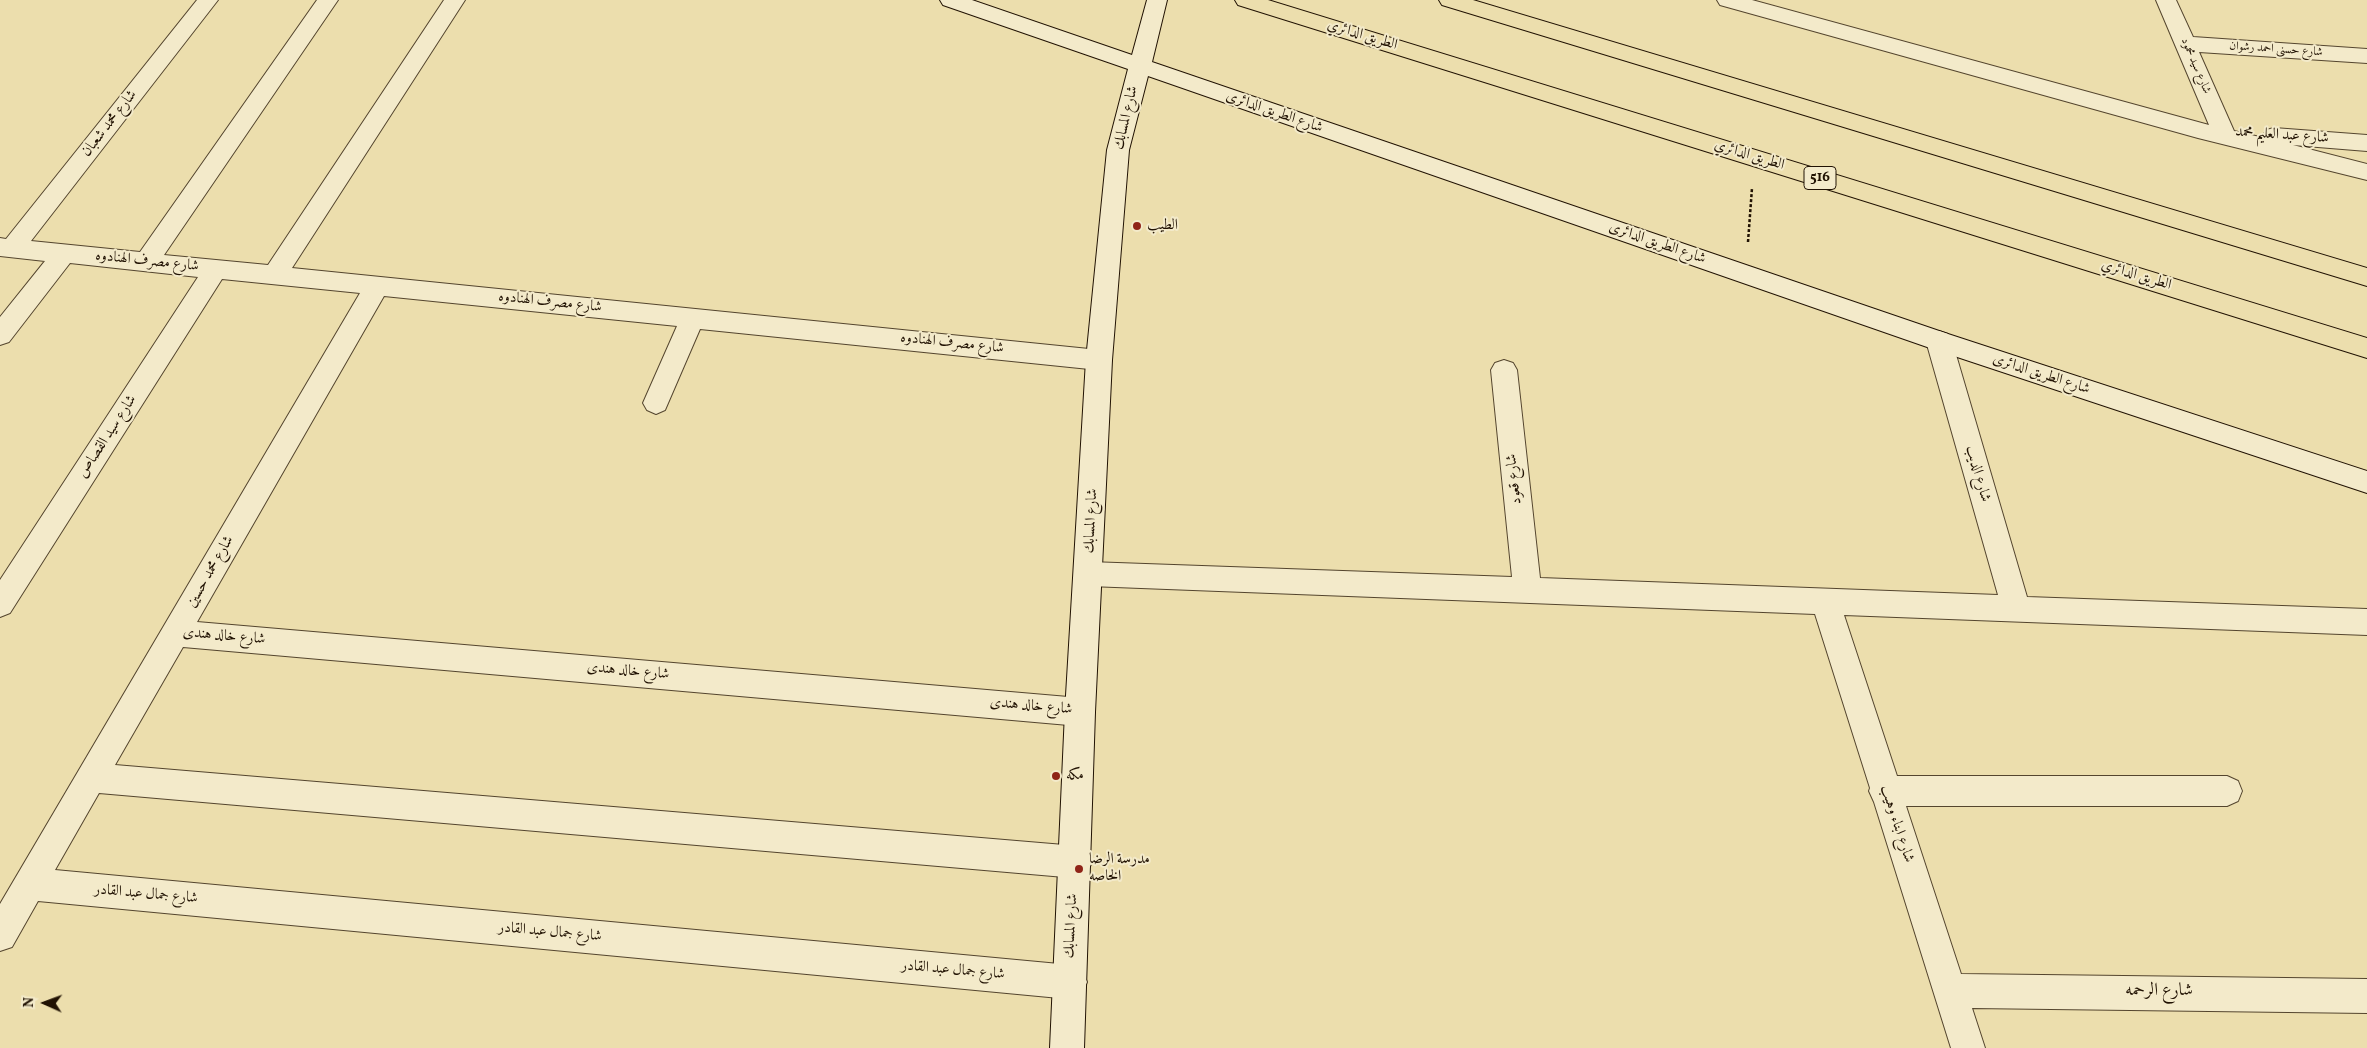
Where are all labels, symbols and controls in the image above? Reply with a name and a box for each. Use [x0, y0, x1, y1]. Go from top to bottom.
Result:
street label: الطريق الدائري [1325, 17, 1399, 55]
street label: شارع سيد محمود [2177, 36, 2213, 96]
street label: شارع حسنى احمد رشوان [2229, 40, 2323, 60]
street label: شارع المسابك [1111, 84, 1143, 152]
street label: شارع محمد شعبان [78, 87, 142, 161]
street label: شارع الطريق الدائرى [1223, 88, 1325, 138]
street label: شارع عبد العليم محمد [2235, 124, 2329, 148]
street label: الطريق الدائري [1712, 137, 1786, 175]
road number: 516 [1804, 167, 1836, 190]
place label: الطيب [1147, 217, 1178, 235]
street label: شارع الطريق الدائرى [1606, 219, 1708, 269]
marker: الطيب [1131, 220, 1143, 232]
street label: شارع مصرف الهنادوه [94, 248, 200, 276]
street label: الطريق الدائري [2099, 257, 2173, 295]
street label: شارع مصرف الهنادوه [497, 289, 603, 317]
street label: شارع مصرف الهنادوه [899, 330, 1005, 358]
street label: شارع الطريق الدائرى [1990, 351, 2092, 399]
street label: شارع سيد القصاص [75, 392, 141, 482]
street label: شارع الديب [1960, 444, 1994, 504]
street label: شارع قعود [1503, 453, 1527, 505]
street label: شارع المسابك [1081, 488, 1103, 554]
street label: شارع محمد حسين [183, 533, 239, 611]
street label: شارع خالد هندى [182, 624, 266, 650]
street label: شارع خالد هندى [586, 659, 670, 685]
street label: شارع خالد هندى [989, 694, 1073, 720]
place label: مكه [1066, 767, 1084, 785]
marker: مكه [1050, 770, 1062, 782]
street label: شارع ابناء وهيب [1875, 783, 1917, 865]
place label: مدرسة الرضا الخاصه [1089, 851, 1150, 886]
marker: مدرسة الرضا الخاصه [1073, 863, 1085, 875]
street label: شارع جمال عبد القادر [93, 881, 199, 909]
street label: شارع المسابك [1061, 893, 1083, 959]
street label: شارع جمال عبد القادر [497, 919, 603, 947]
street label: شارع جمال عبد القادر [900, 957, 1006, 985]
north arrow [20, 978, 70, 1028]
street label: شارع الرحمه [2125, 981, 2193, 1003]
text: N [20, 997, 39, 1008]

